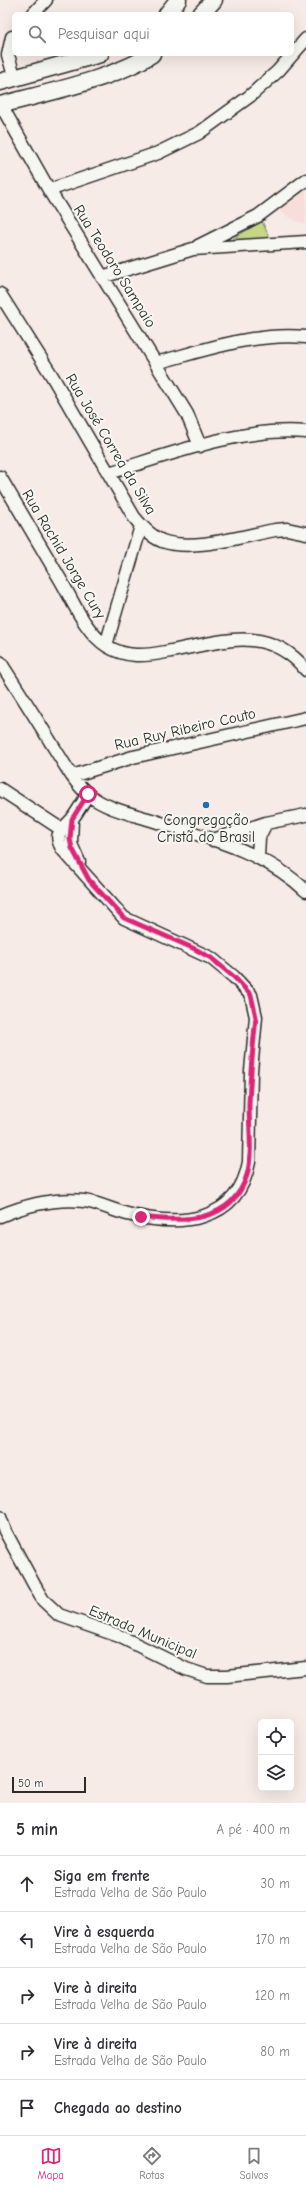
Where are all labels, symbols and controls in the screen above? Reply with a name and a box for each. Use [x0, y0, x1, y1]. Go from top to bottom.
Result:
search box [12, 12, 294, 56]
icon: search [26, 23, 48, 45]
text: Pesquisar aqui [58, 25, 150, 43]
street label: Rua Teodoro Sampaio [70, 201, 160, 331]
street label: Rua José Correa da Silva [62, 370, 160, 518]
street label: Rua Rachid Jorge Cury [18, 486, 110, 622]
street label: Rua Ruy Ribeiro Couto [113, 704, 257, 754]
route start [79, 785, 97, 803]
marker: Congregação Cristã do Brasil [201, 800, 211, 810]
place label: Congregação Cristã do Brasil [157, 811, 255, 846]
route end [132, 1208, 150, 1226]
street label: Estrada Municipal [86, 1601, 200, 1663]
map controls [258, 1719, 294, 1791]
button: locate [258, 1719, 294, 1755]
button: layers [258, 1755, 294, 1791]
scale bar [12, 1775, 86, 1794]
text: 50 m [18, 1777, 43, 1790]
text: 5 min [16, 1820, 58, 1839]
text: A pé · 400 m [216, 1822, 290, 1837]
text: Siga em frente [54, 1867, 150, 1885]
icon: ahead [16, 1873, 38, 1895]
text: 30 m [260, 1876, 290, 1891]
text: Estrada Velha de São Paulo [54, 1885, 207, 1900]
text: Vire à esquerda [54, 1923, 155, 1941]
icon: left [16, 1929, 38, 1951]
text: 170 m [256, 1932, 290, 1947]
text: Estrada Velha de São Paulo [54, 1941, 207, 1956]
text: Vire à direita [54, 1979, 137, 1997]
icon: right [16, 1985, 38, 2007]
text: 120 m [255, 1988, 290, 2003]
text: Estrada Velha de São Paulo [54, 1997, 207, 2012]
text: Vire à direita [54, 2035, 137, 2053]
icon: right [16, 2041, 38, 2063]
text: 80 m [260, 2044, 290, 2059]
text: Estrada Velha de São Paulo [54, 2053, 207, 2068]
icon: arrive [16, 2097, 38, 2119]
text: Chegada ao destino [54, 2099, 182, 2117]
tab: Mapa [38, 2145, 64, 2182]
tab: Rotas [139, 2145, 164, 2182]
tab: Salvos [240, 2145, 268, 2182]

